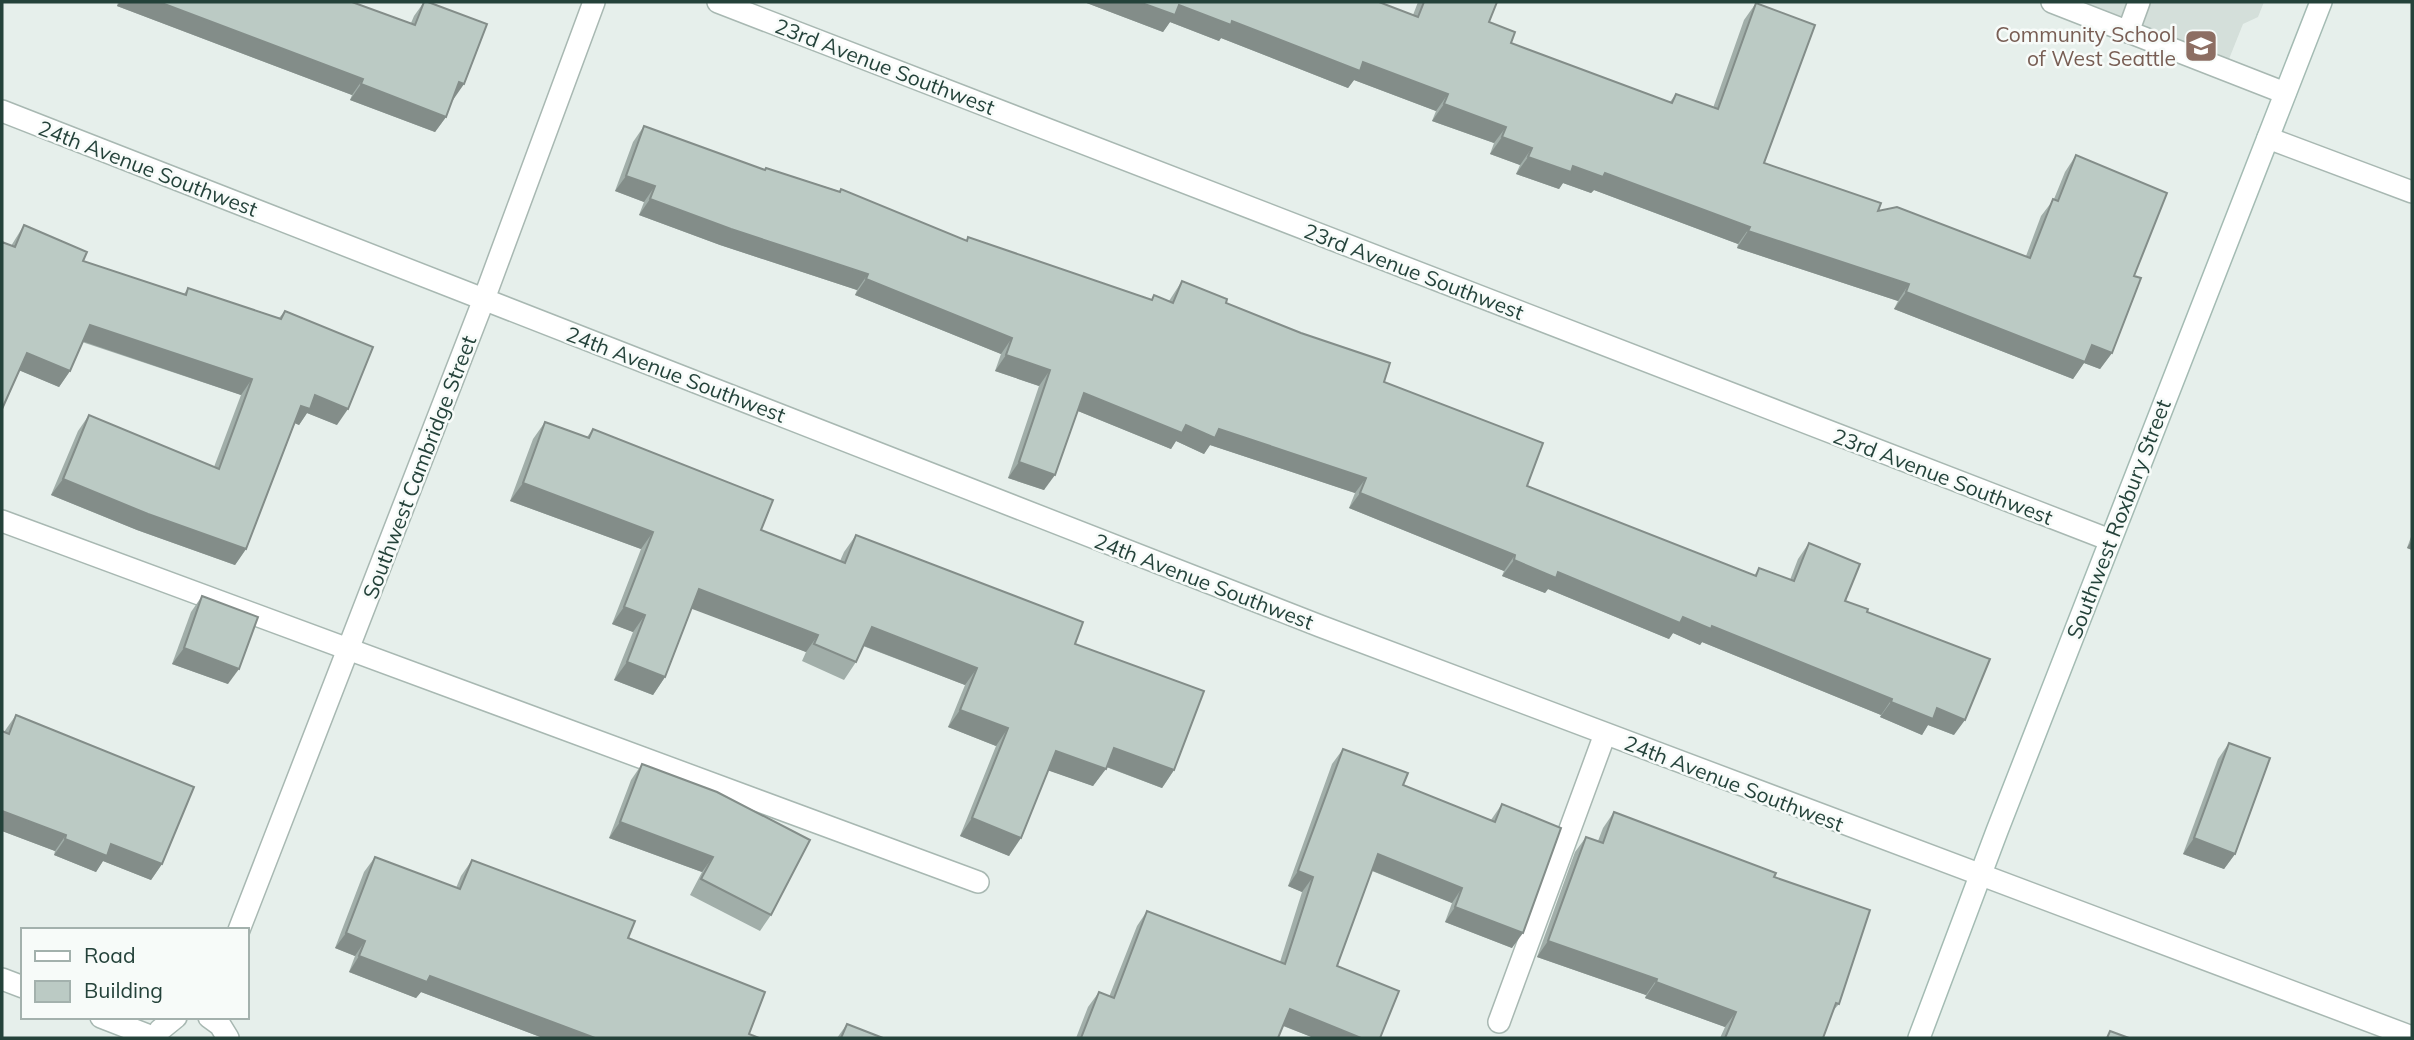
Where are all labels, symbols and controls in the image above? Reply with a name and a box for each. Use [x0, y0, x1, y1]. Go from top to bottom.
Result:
street label: 23rd Avenue Southwest [771, 12, 999, 120]
place label: Community School of West Seattle [1995, 21, 2176, 71]
school or university icon: Community School of West Seattle [2182, 27, 2220, 65]
street label: 24th Avenue Southwest [35, 114, 261, 222]
street label: 23rd Avenue Southwest [1300, 217, 1528, 325]
street label: 24th Avenue Southwest [563, 320, 789, 428]
street label: Southwest Cambridge Street [357, 332, 481, 602]
street label: Southwest Roxbury Street [2060, 396, 2176, 642]
street label: 23rd Avenue Southwest [1829, 422, 2057, 530]
street label: 24th Avenue Southwest [1091, 527, 1317, 635]
street label: 24th Avenue Southwest [1621, 729, 1847, 837]
legend [21, 928, 248, 1019]
text: Road [84, 942, 135, 968]
text: Building [84, 977, 163, 1003]

